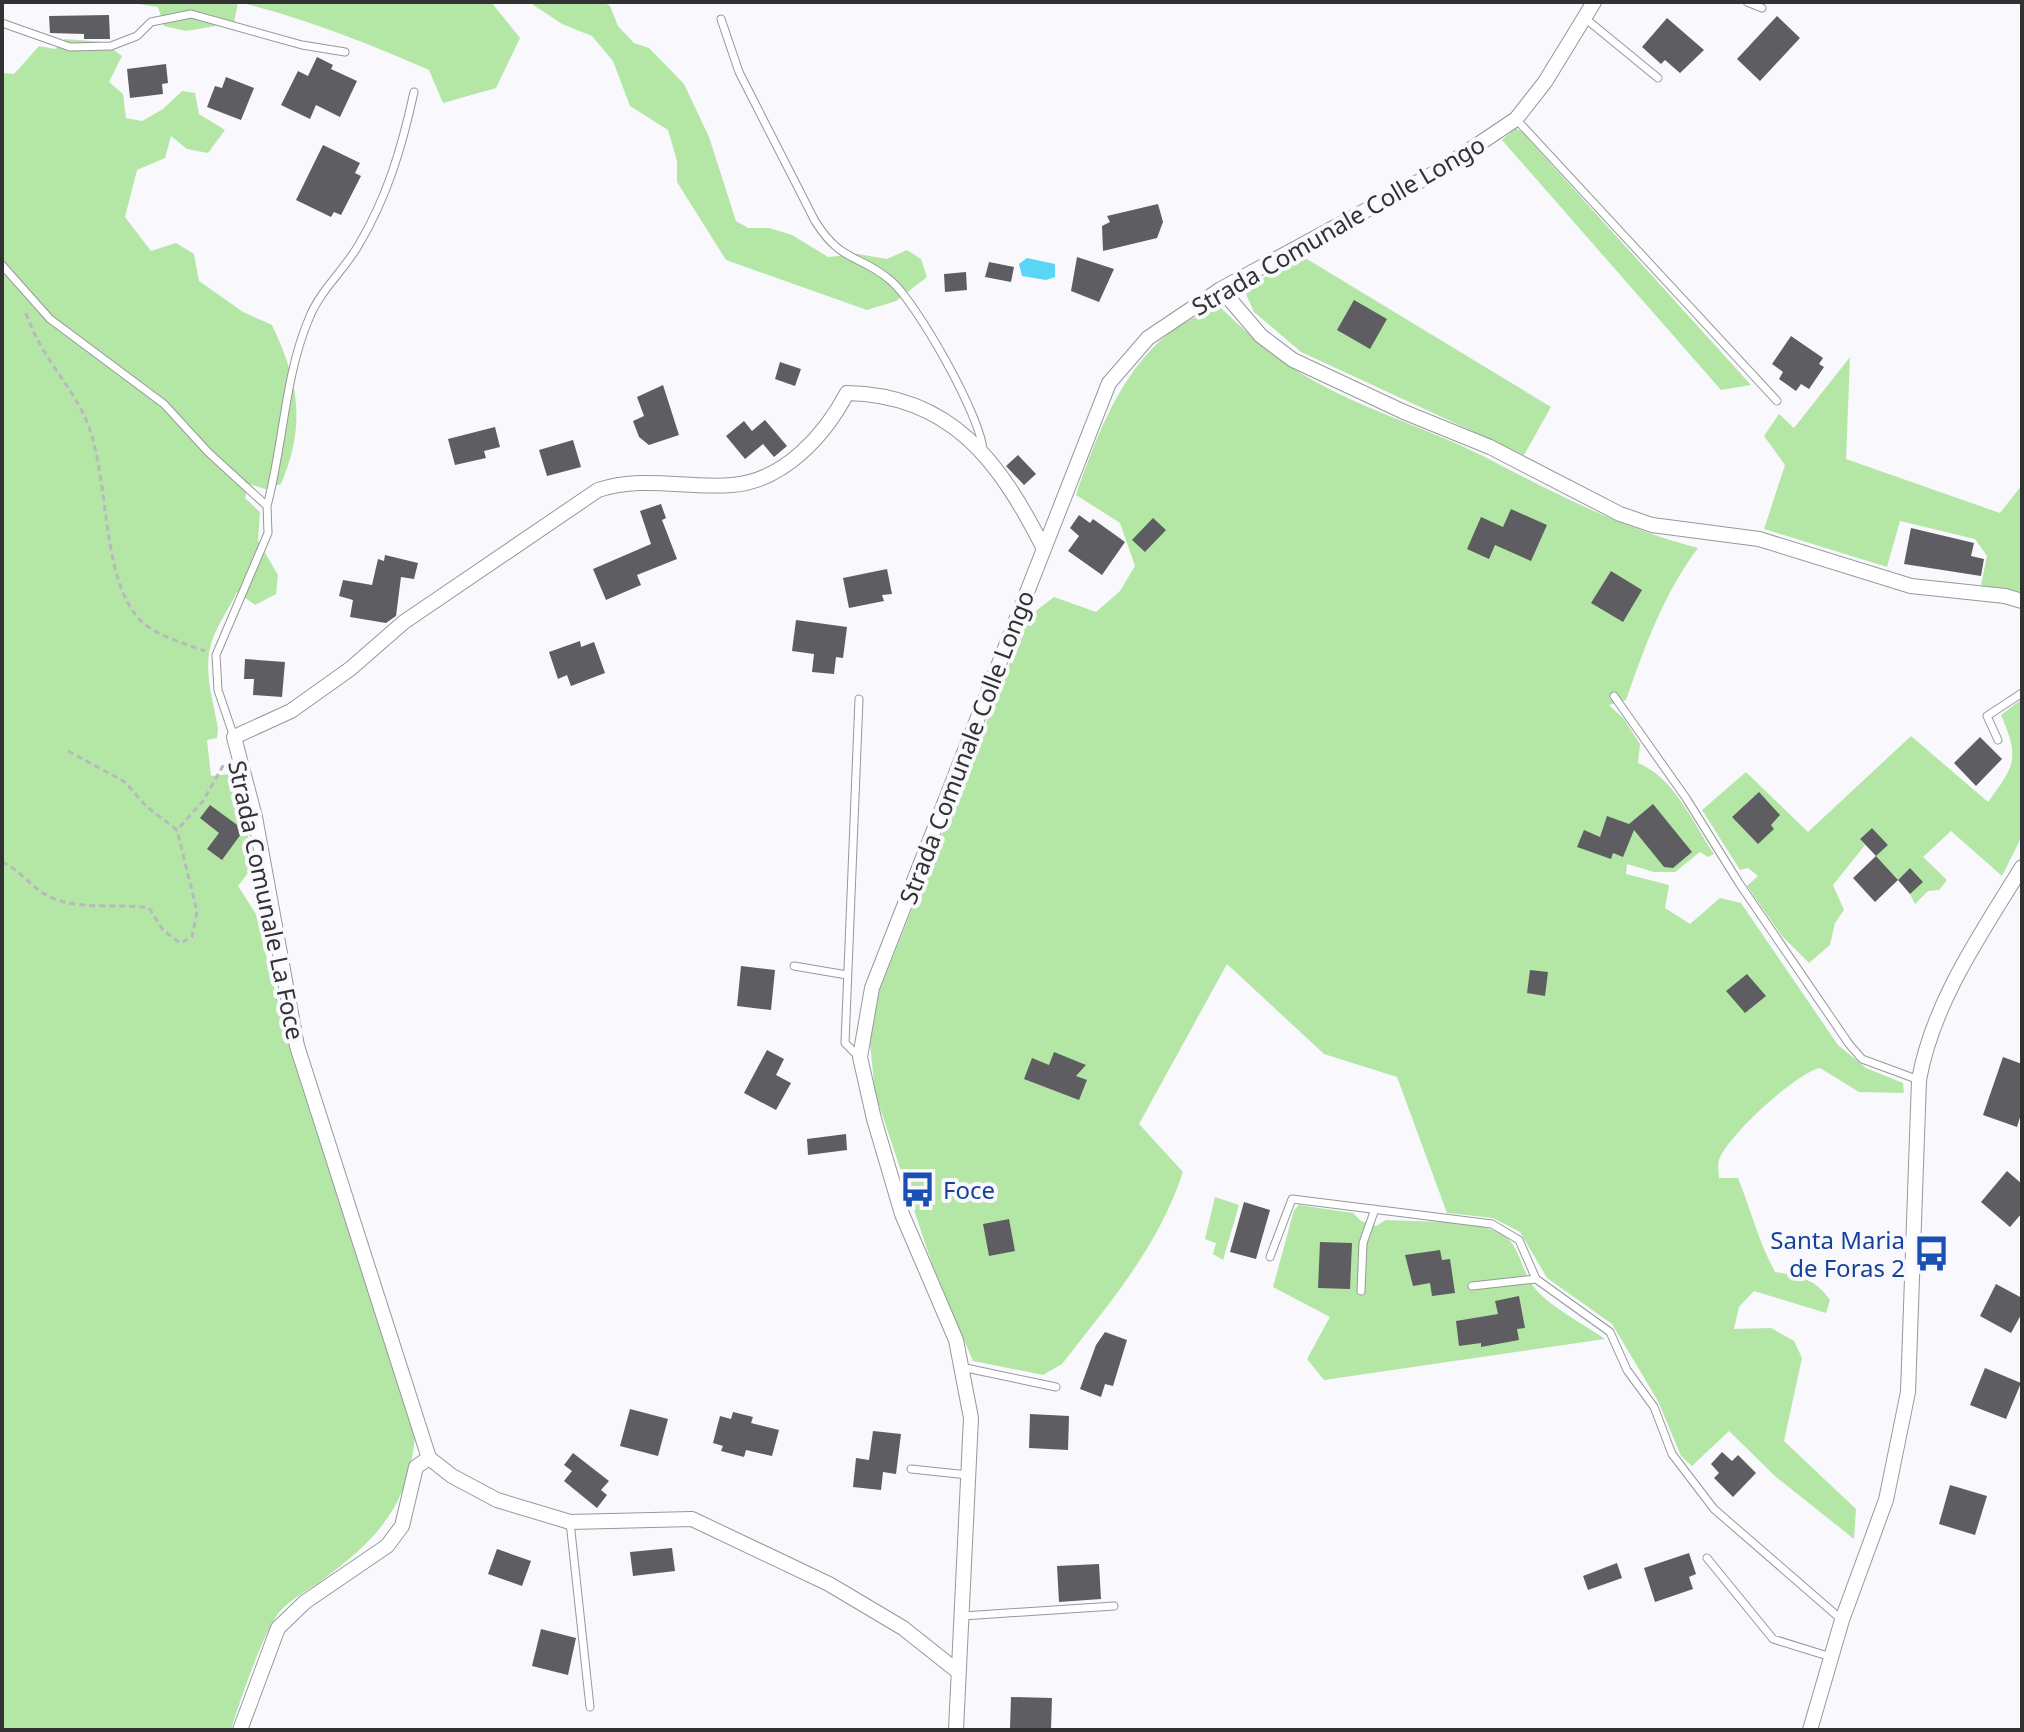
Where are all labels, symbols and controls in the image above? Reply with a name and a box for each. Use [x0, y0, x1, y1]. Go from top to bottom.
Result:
street label: Strada Comunale Colle Longo [1185, 127, 1491, 323]
street label: Strada Comunale Colle Longo [891, 585, 1041, 909]
street label: Strada Comunale La Foce [221, 757, 313, 1043]
bus stop icon: Foce [898, 1170, 936, 1208]
place label: Foce [943, 1173, 995, 1206]
place label: Santa Maria de Foras 2 [1770, 1223, 1905, 1284]
bus stop icon: Santa Maria de Foras 2 [1912, 1234, 1950, 1272]

